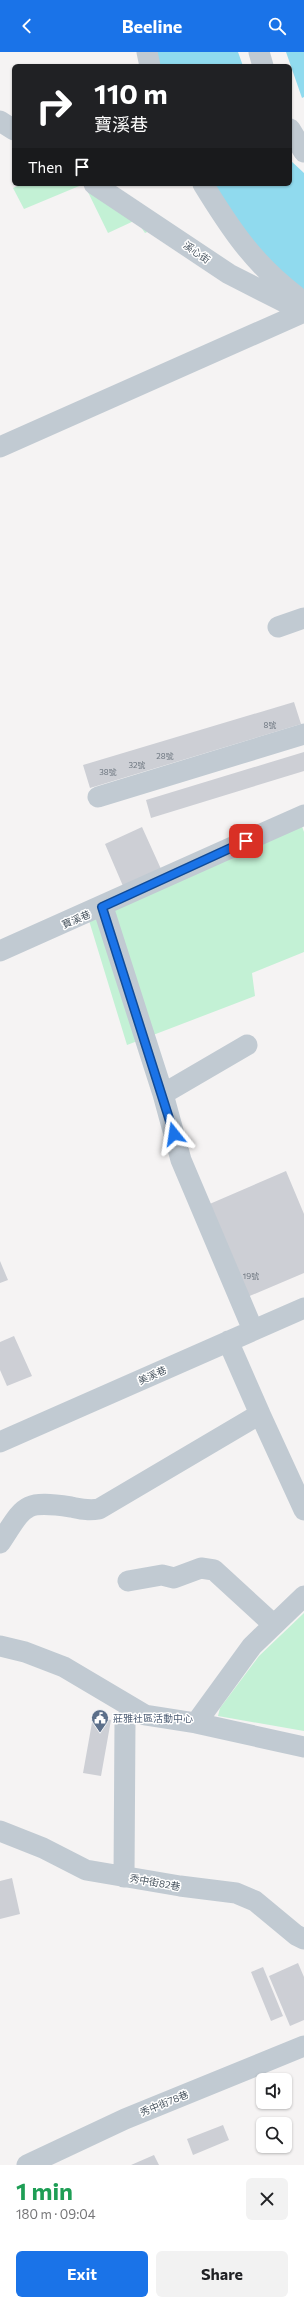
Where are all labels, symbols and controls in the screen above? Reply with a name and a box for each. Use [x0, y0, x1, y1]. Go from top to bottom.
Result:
icon: back [16, 15, 38, 37]
text: Beeline [122, 15, 182, 37]
icon: search [266, 15, 288, 37]
text: 110 m [94, 76, 168, 110]
icon: right [28, 80, 80, 132]
text: 寶溪巷 [94, 113, 148, 135]
icon: arrive [71, 156, 93, 178]
text: Then [28, 158, 63, 176]
street label: 溪心街 [181, 238, 213, 266]
house number: 8號 [264, 720, 276, 730]
house number: 28號 [156, 751, 174, 761]
house number: 32號 [129, 760, 145, 770]
house number: 38號 [99, 767, 117, 777]
pin [229, 824, 263, 858]
icon: arrive [235, 830, 257, 852]
street label: 寶溪巷 [60, 908, 92, 930]
position arrow [153, 1113, 195, 1155]
house number: 19號 [243, 1271, 259, 1281]
street label: 美溪巷 [136, 1363, 168, 1387]
public building icon: 莊雅社區活動中心 [90, 1708, 110, 1733]
place label: 莊雅社區活動中心 [113, 1712, 193, 1724]
street label: 秀中街82巷 [129, 1872, 181, 1892]
map controls [256, 2073, 292, 2153]
button: sound [256, 2073, 292, 2109]
street label: 秀中街78巷 [138, 2088, 190, 2118]
button: search [256, 2117, 292, 2153]
text: 1 min [16, 2176, 73, 2205]
button: close [246, 2178, 288, 2220]
text: 180 m · 09:04 [16, 2206, 96, 2222]
button: Exit [16, 2251, 148, 2297]
button: Share [156, 2251, 288, 2297]

